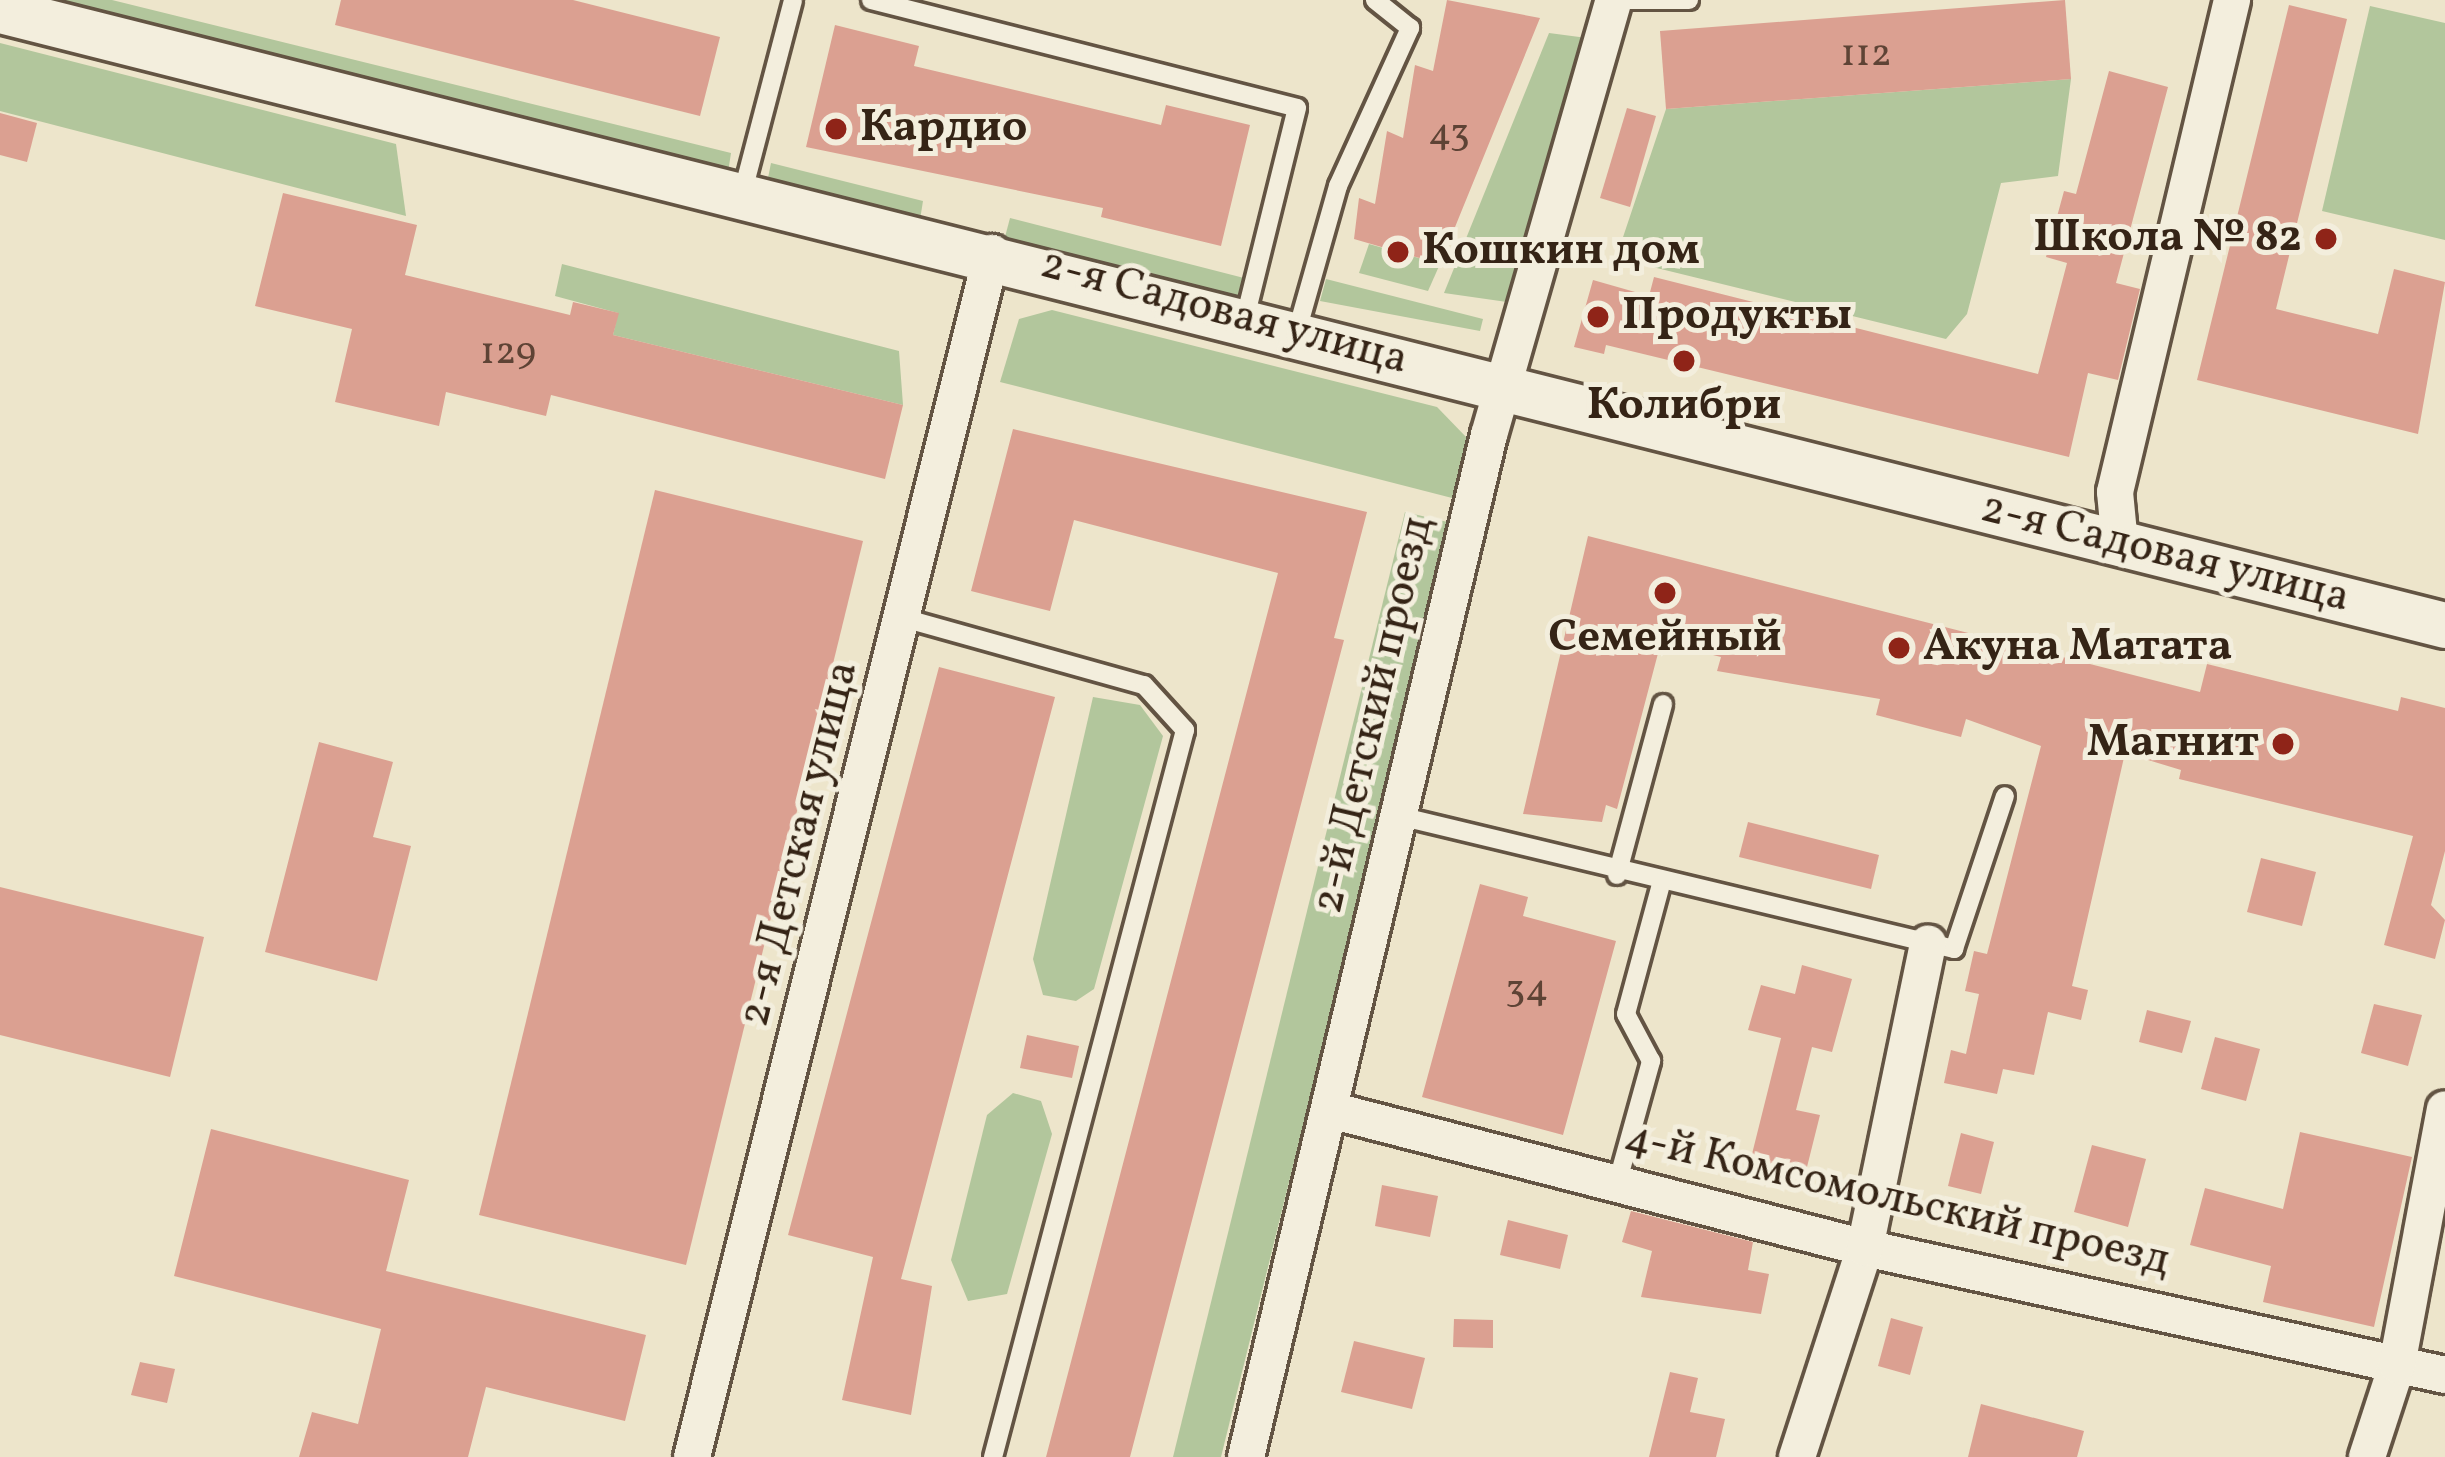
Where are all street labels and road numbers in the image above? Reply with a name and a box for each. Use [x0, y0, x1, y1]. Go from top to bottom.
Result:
street label: 2-я Садовая улица [1034, 238, 1414, 388]
street label: 2-я Садовая улица [1974, 482, 2356, 626]
street label: 2-й Детский проезд [1302, 511, 1446, 919]
street label: 2-я Детская улица [728, 655, 872, 1033]
street label: 4-й Комсомольский проезд [1619, 1111, 2175, 1289]

